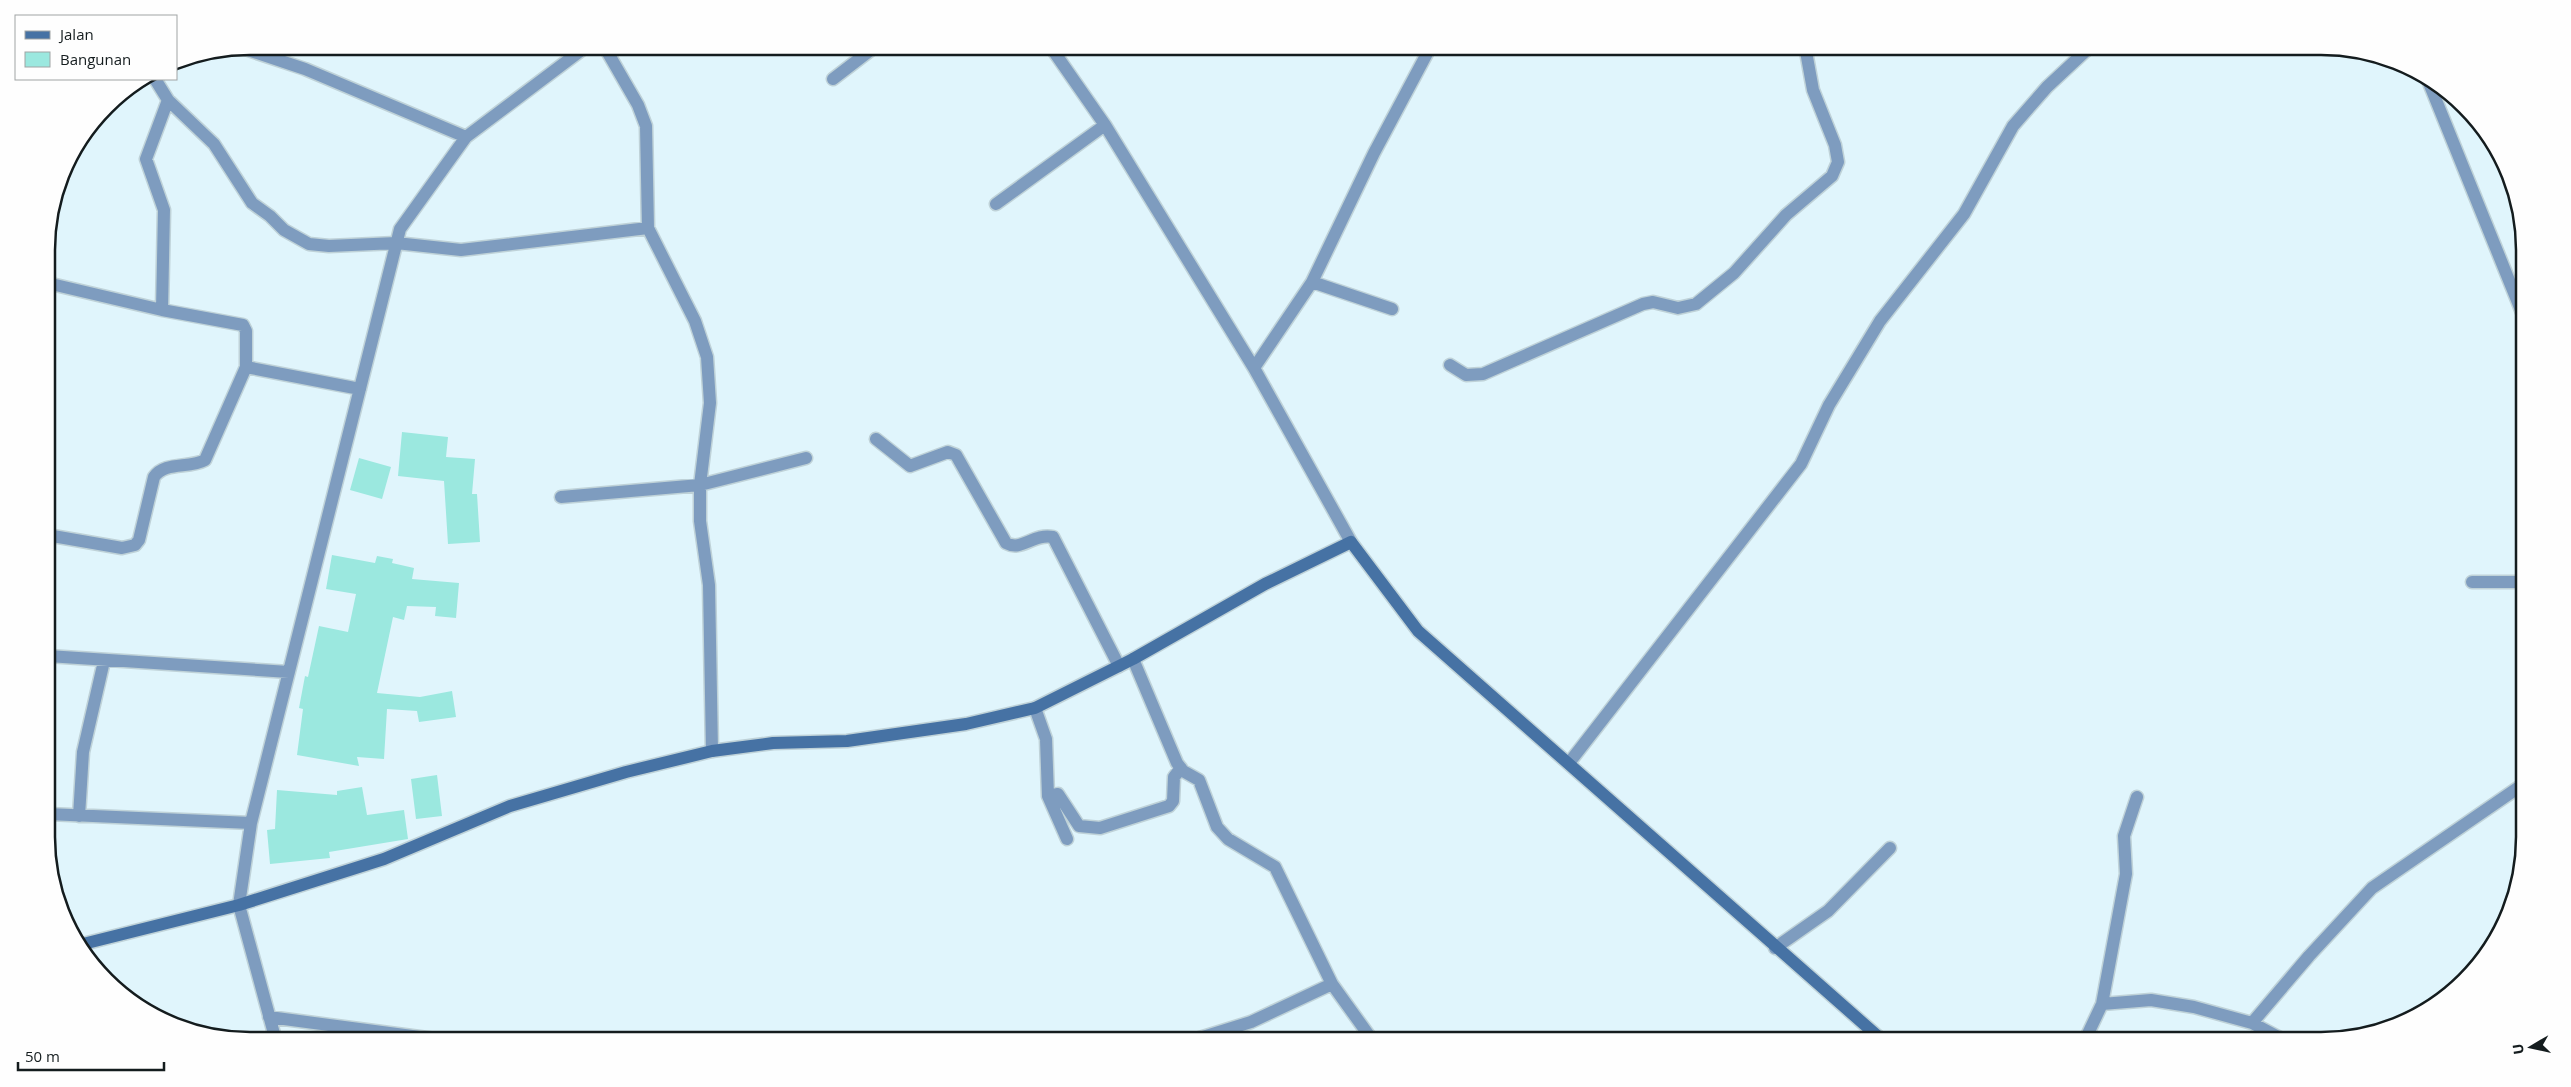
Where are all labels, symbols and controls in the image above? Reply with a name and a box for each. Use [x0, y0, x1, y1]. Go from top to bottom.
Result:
legend [15, 15, 178, 80]
text: Jalan [58, 24, 94, 44]
text: Bangunan [60, 49, 131, 69]
north arrow [2506, 1022, 2556, 1072]
scale bar [18, 1040, 164, 1072]
text: U [2507, 1042, 2528, 1056]
text: 50 m [25, 1046, 60, 1066]

